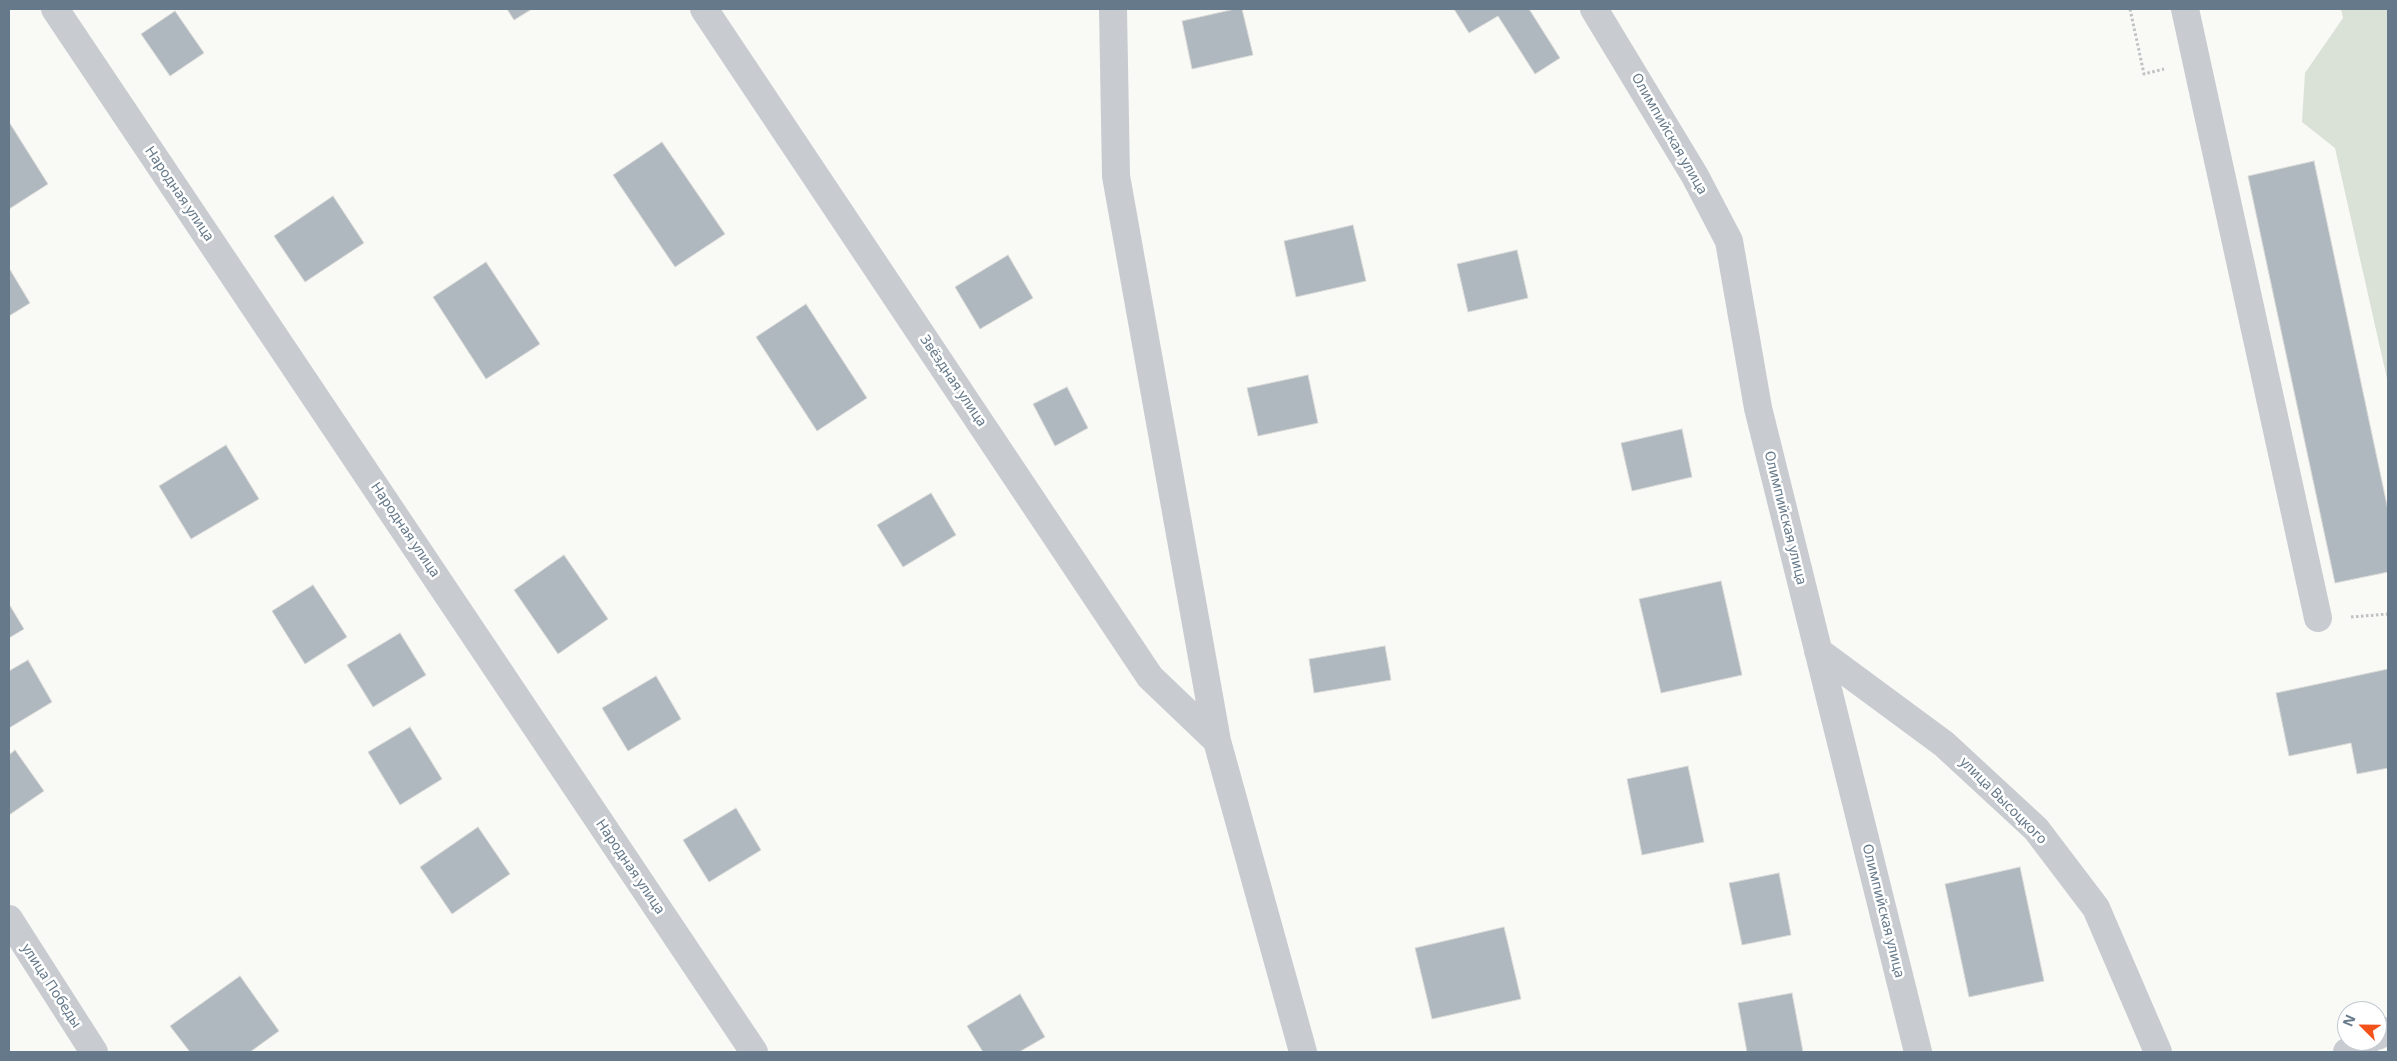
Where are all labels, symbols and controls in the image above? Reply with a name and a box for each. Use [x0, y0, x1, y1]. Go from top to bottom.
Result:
street label: Олимпийская улица [1627, 70, 1711, 198]
street label: Народная улица [141, 143, 217, 245]
street label: Звёздная улица [916, 332, 990, 430]
street label: Олимпийская улица [1760, 449, 1810, 587]
street label: Народная улица [367, 479, 443, 581]
street label: улица Высоцкого [1956, 754, 2050, 848]
street label: Народная улица [592, 816, 668, 918]
street label: Олимпийская улица [1858, 842, 1908, 980]
street label: улица Победы [18, 941, 84, 1031]
north arrow [2337, 1001, 2387, 1051]
text: N [2338, 1011, 2360, 1029]

